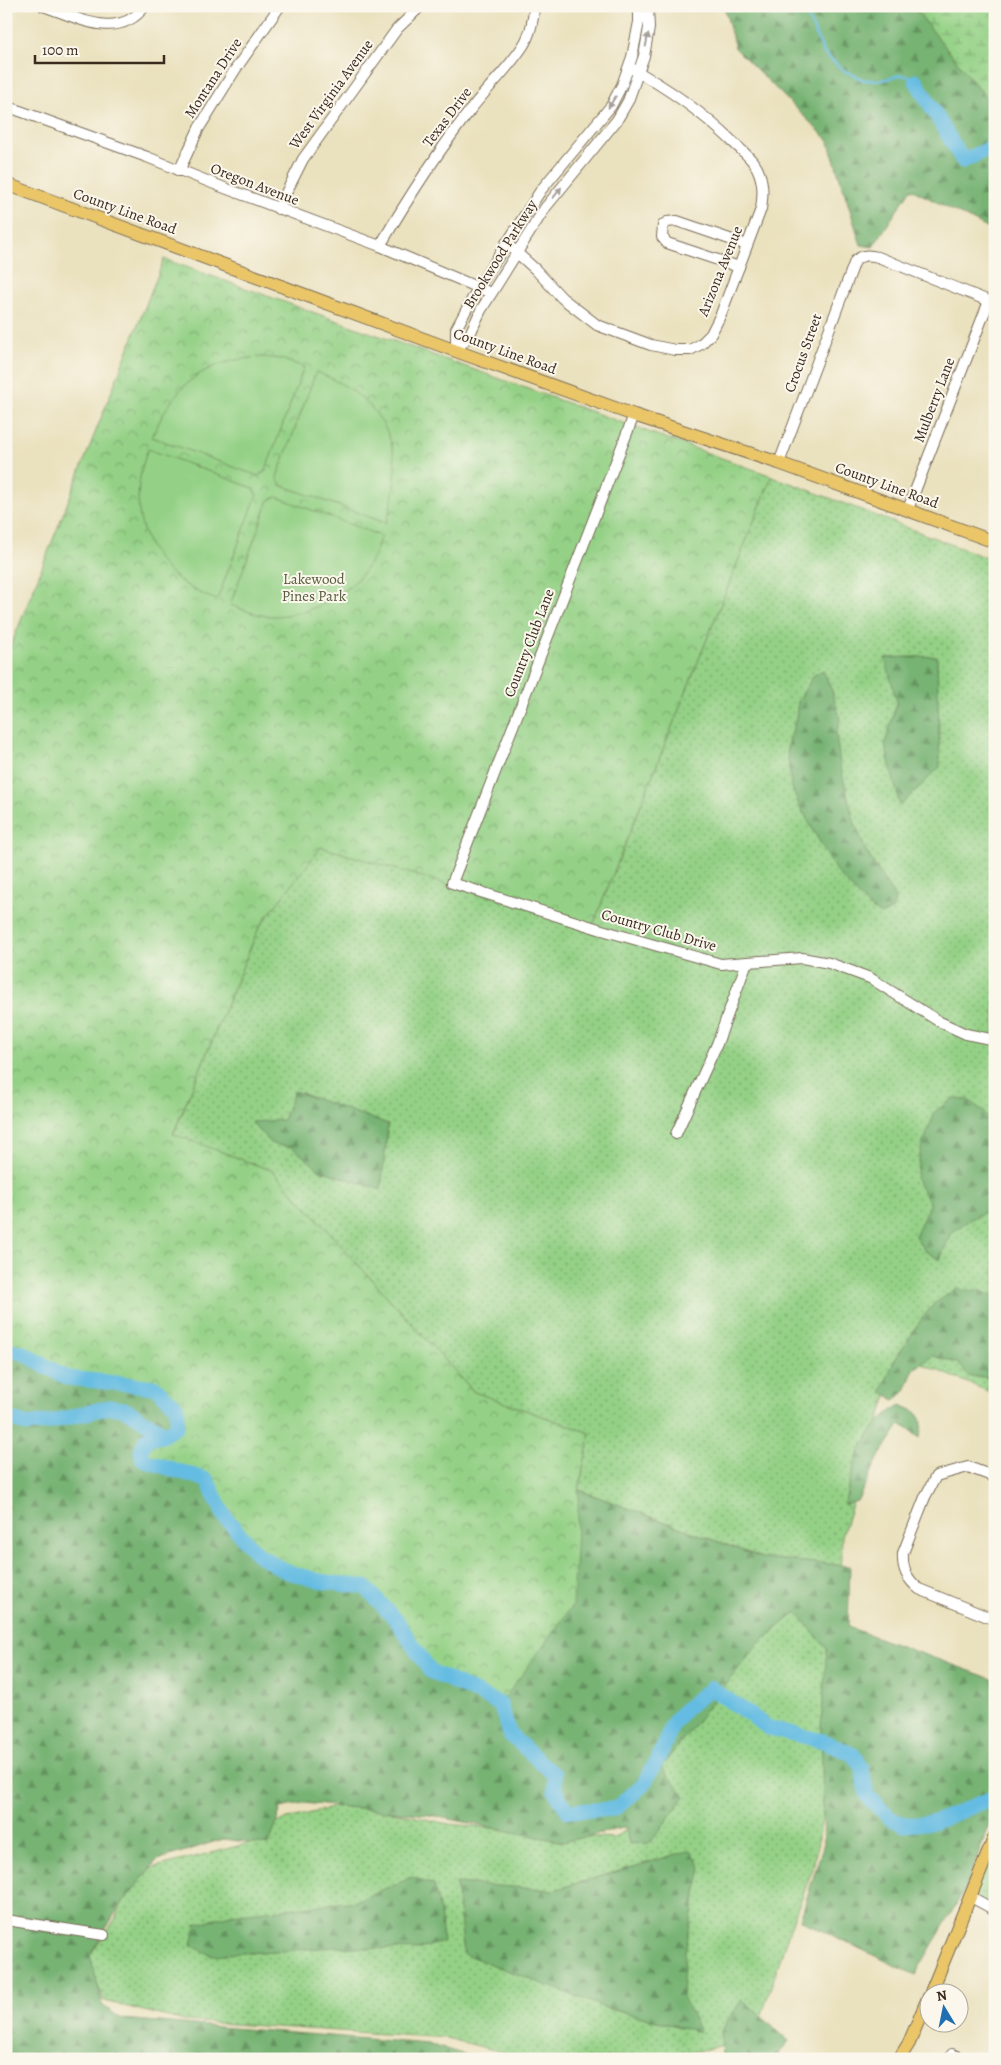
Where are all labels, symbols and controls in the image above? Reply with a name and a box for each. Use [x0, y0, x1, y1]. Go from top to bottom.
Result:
scale bar [35, 32, 164, 64]
one-way arrow [643, 32, 651, 48]
street label: Montana Drive [180, 34, 247, 122]
street label: West Virginia Avenue [284, 35, 378, 154]
text: 100 m [42, 40, 79, 60]
street label: Texas Drive [418, 83, 476, 151]
one-way arrow [608, 96, 617, 109]
street label: Oregon Avenue [208, 158, 302, 210]
street label: County Line Road [71, 183, 180, 239]
one-way arrow [552, 186, 563, 199]
street label: Brookwood Parkway [458, 195, 542, 312]
street label: Arizona Avenue [692, 223, 747, 320]
street label: Crocus Street [779, 311, 827, 395]
street label: County Line Road [451, 323, 560, 379]
street label: Mulberry Lane [909, 354, 959, 445]
street label: County Line Road [833, 457, 942, 513]
park label: Lakewood Pines Park [282, 569, 347, 606]
street label: Country Club Lane [499, 586, 559, 700]
street label: Country Club Drive [599, 904, 719, 956]
north arrow [918, 1982, 968, 2032]
text: N [935, 1985, 949, 2006]

